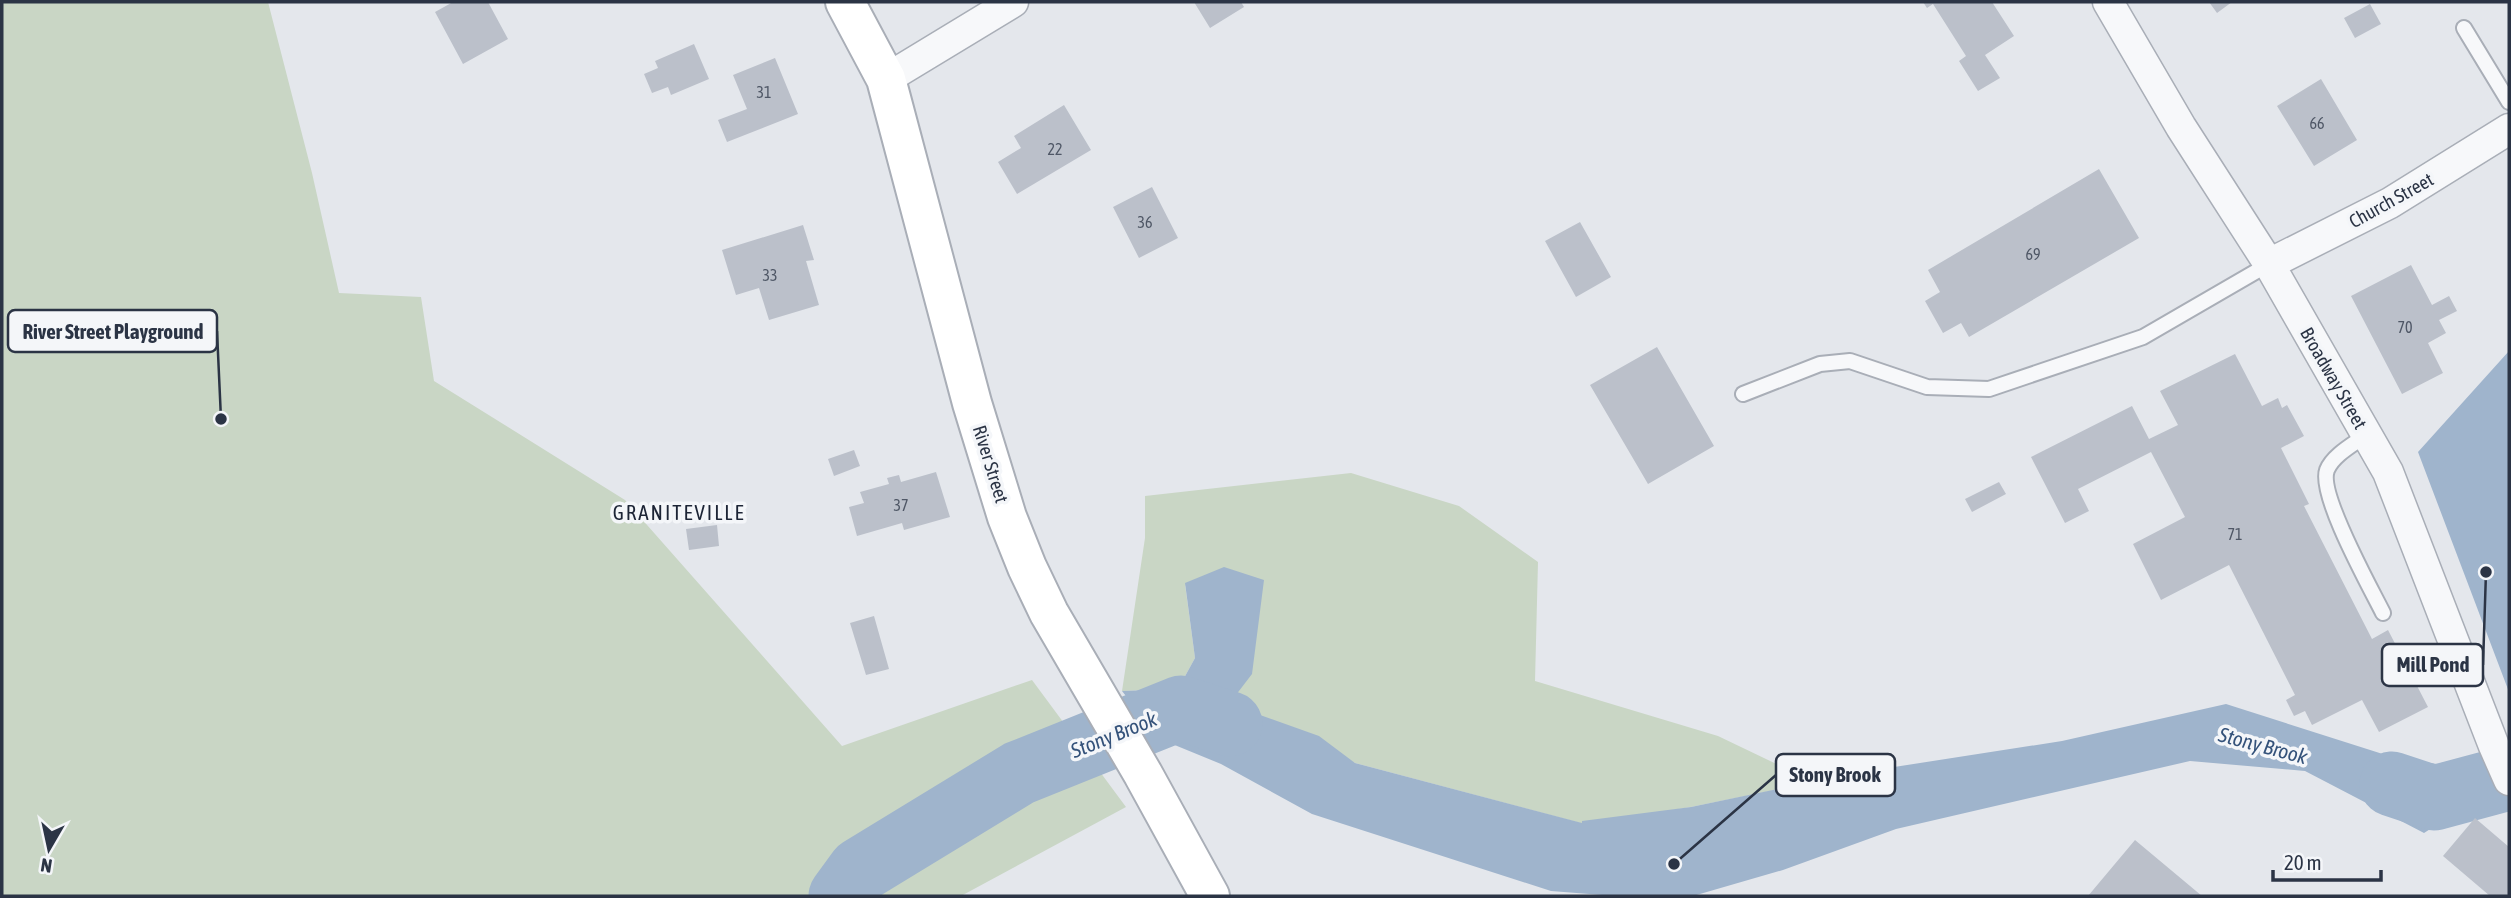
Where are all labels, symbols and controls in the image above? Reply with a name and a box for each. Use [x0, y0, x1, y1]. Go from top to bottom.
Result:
house number: 31 [756, 83, 772, 101]
house number: 66 [2309, 114, 2325, 132]
house number: 22 [1047, 140, 1063, 158]
street label: Church Street [2345, 168, 2437, 232]
house number: 36 [1137, 213, 1153, 231]
house number: 69 [2025, 245, 2041, 263]
house number: 33 [762, 266, 778, 284]
callout: River Street Playground [8, 310, 217, 352]
house number: 70 [2397, 318, 2413, 336]
text: River Street Playground [23, 319, 204, 343]
street label: Broadway Street [2296, 323, 2372, 433]
street label: River Street [969, 423, 1013, 505]
house number: 37 [893, 496, 909, 514]
district label: GRANITEVILLE [613, 500, 745, 524]
house number: 71 [2227, 525, 2243, 543]
callout: Mill Pond [2382, 644, 2483, 686]
text: Mill Pond [2397, 652, 2470, 676]
water label: Stony Brook [1066, 706, 1161, 763]
water label: Stony Brook [2215, 721, 2311, 769]
callout: Stony Brook [1776, 754, 1895, 796]
text: Stony Brook [1789, 762, 1881, 786]
north arrow [14, 814, 84, 884]
scale bar [2273, 838, 2382, 882]
text: 20 m [2284, 850, 2322, 874]
text: N [39, 854, 54, 878]

